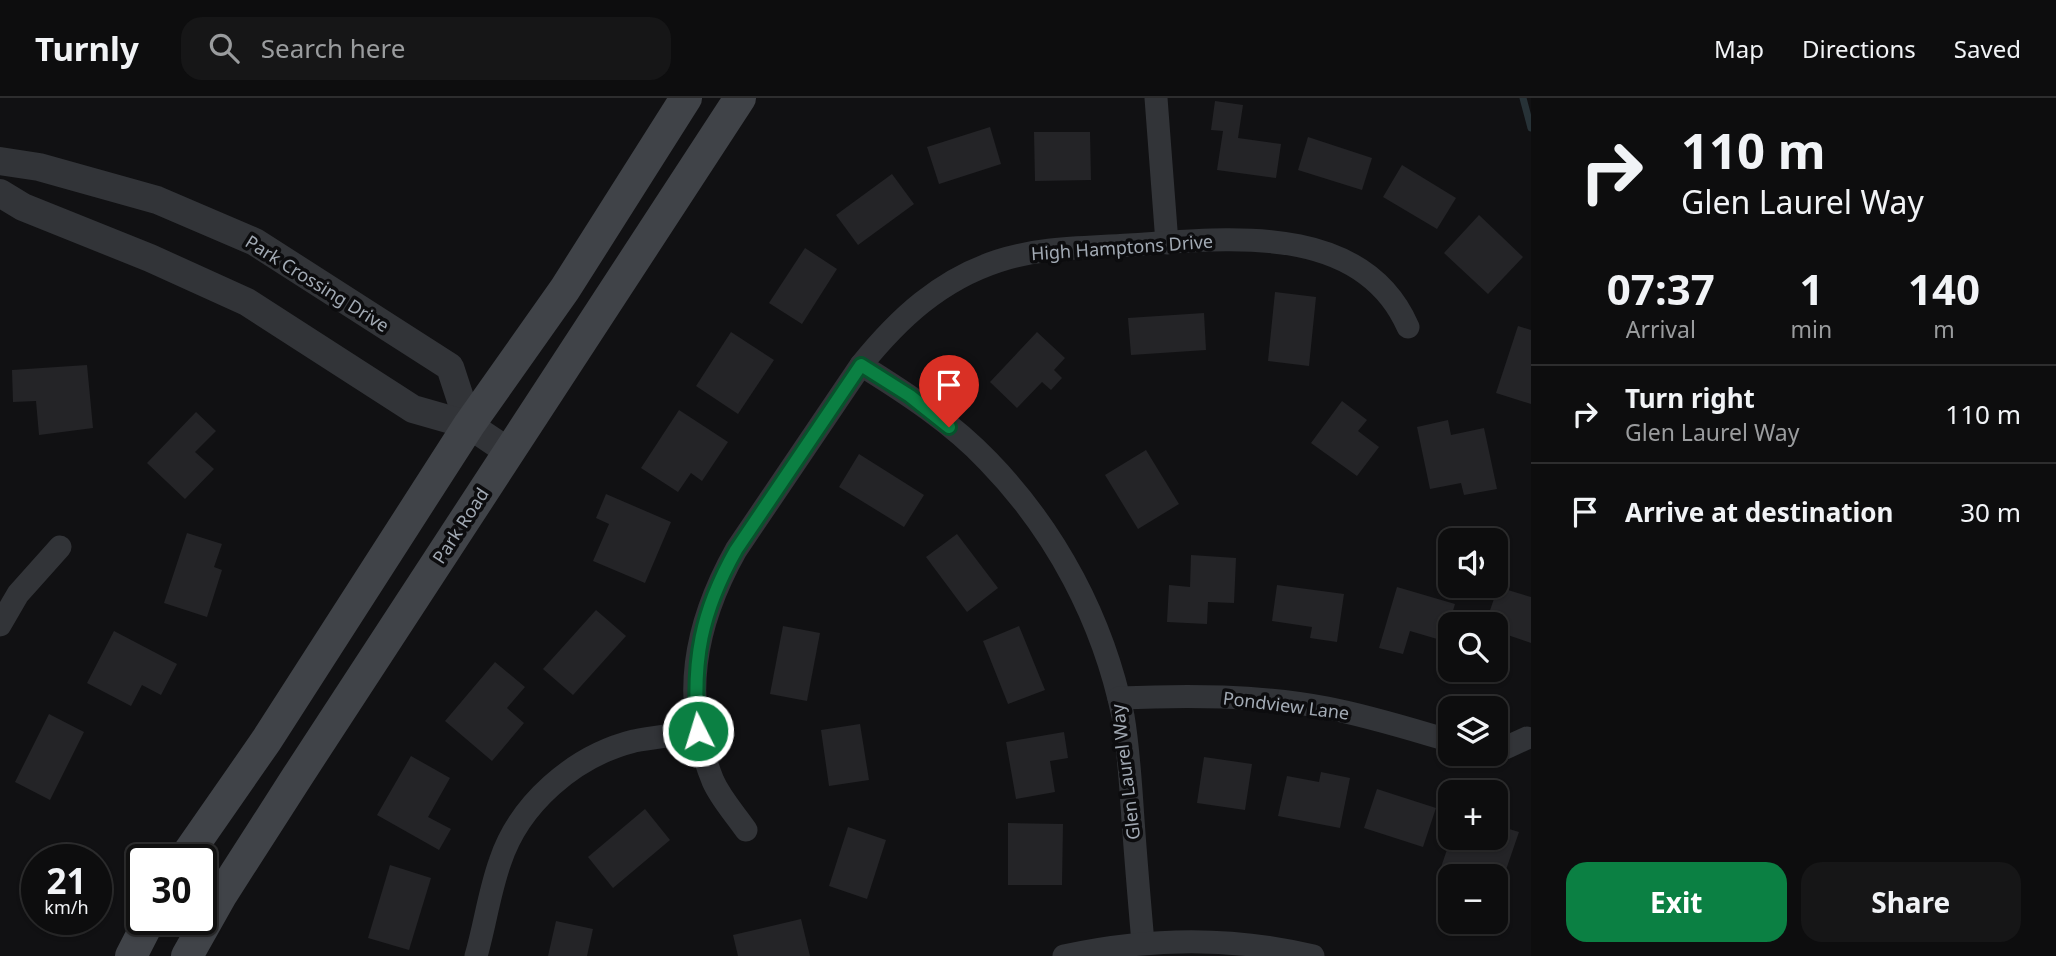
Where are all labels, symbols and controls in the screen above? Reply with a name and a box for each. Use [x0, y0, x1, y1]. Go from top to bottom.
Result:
search box [181, 17, 671, 80]
text: Turnly [35, 26, 139, 71]
icon: search [205, 29, 243, 67]
text: Search here [261, 30, 405, 66]
text: Map [1714, 32, 1764, 65]
text: Directions [1802, 32, 1916, 65]
text: Saved [1954, 32, 2021, 65]
text: 110 m [1681, 117, 1826, 183]
icon: right [1566, 126, 1657, 217]
text: Glen Laurel Way [1681, 180, 1924, 223]
street label: Park Crossing Drive [241, 229, 394, 337]
street label: High Hamptons Drive [1030, 229, 1214, 265]
text: 07:37 [1607, 260, 1715, 317]
text: 1 [1799, 260, 1823, 317]
text: 140 [1908, 260, 1980, 317]
text: Arrival [1626, 313, 1696, 345]
text: min [1791, 313, 1832, 345]
text: m [1933, 313, 1955, 345]
pin [919, 355, 979, 427]
icon: arrive [930, 366, 968, 404]
text: Turn right [1625, 380, 1755, 416]
icon: right [1566, 395, 1604, 433]
text: 110 m [1945, 396, 2021, 432]
text: Glen Laurel Way [1625, 416, 1800, 448]
street label: Park Road [427, 483, 494, 568]
icon: arrive [1566, 493, 1604, 531]
text: Arrive at destination [1625, 494, 1894, 530]
text: 30 m [1960, 494, 2021, 530]
map controls [1438, 528, 1508, 934]
button: sound [1438, 528, 1508, 598]
button: search [1438, 612, 1508, 682]
street label: Pondview Lane [1222, 685, 1351, 725]
position arrow [661, 694, 735, 768]
button: layers [1438, 696, 1508, 766]
street label: Glen Laurel Way [1105, 702, 1145, 841]
button: + [1438, 780, 1508, 850]
speed limit sign: 30 [126, 844, 217, 935]
text: 21 [46, 857, 87, 904]
button: Exit [1566, 862, 1787, 942]
button: Share [1801, 862, 2021, 942]
button: − [1438, 864, 1508, 934]
text: km/h [44, 895, 89, 919]

